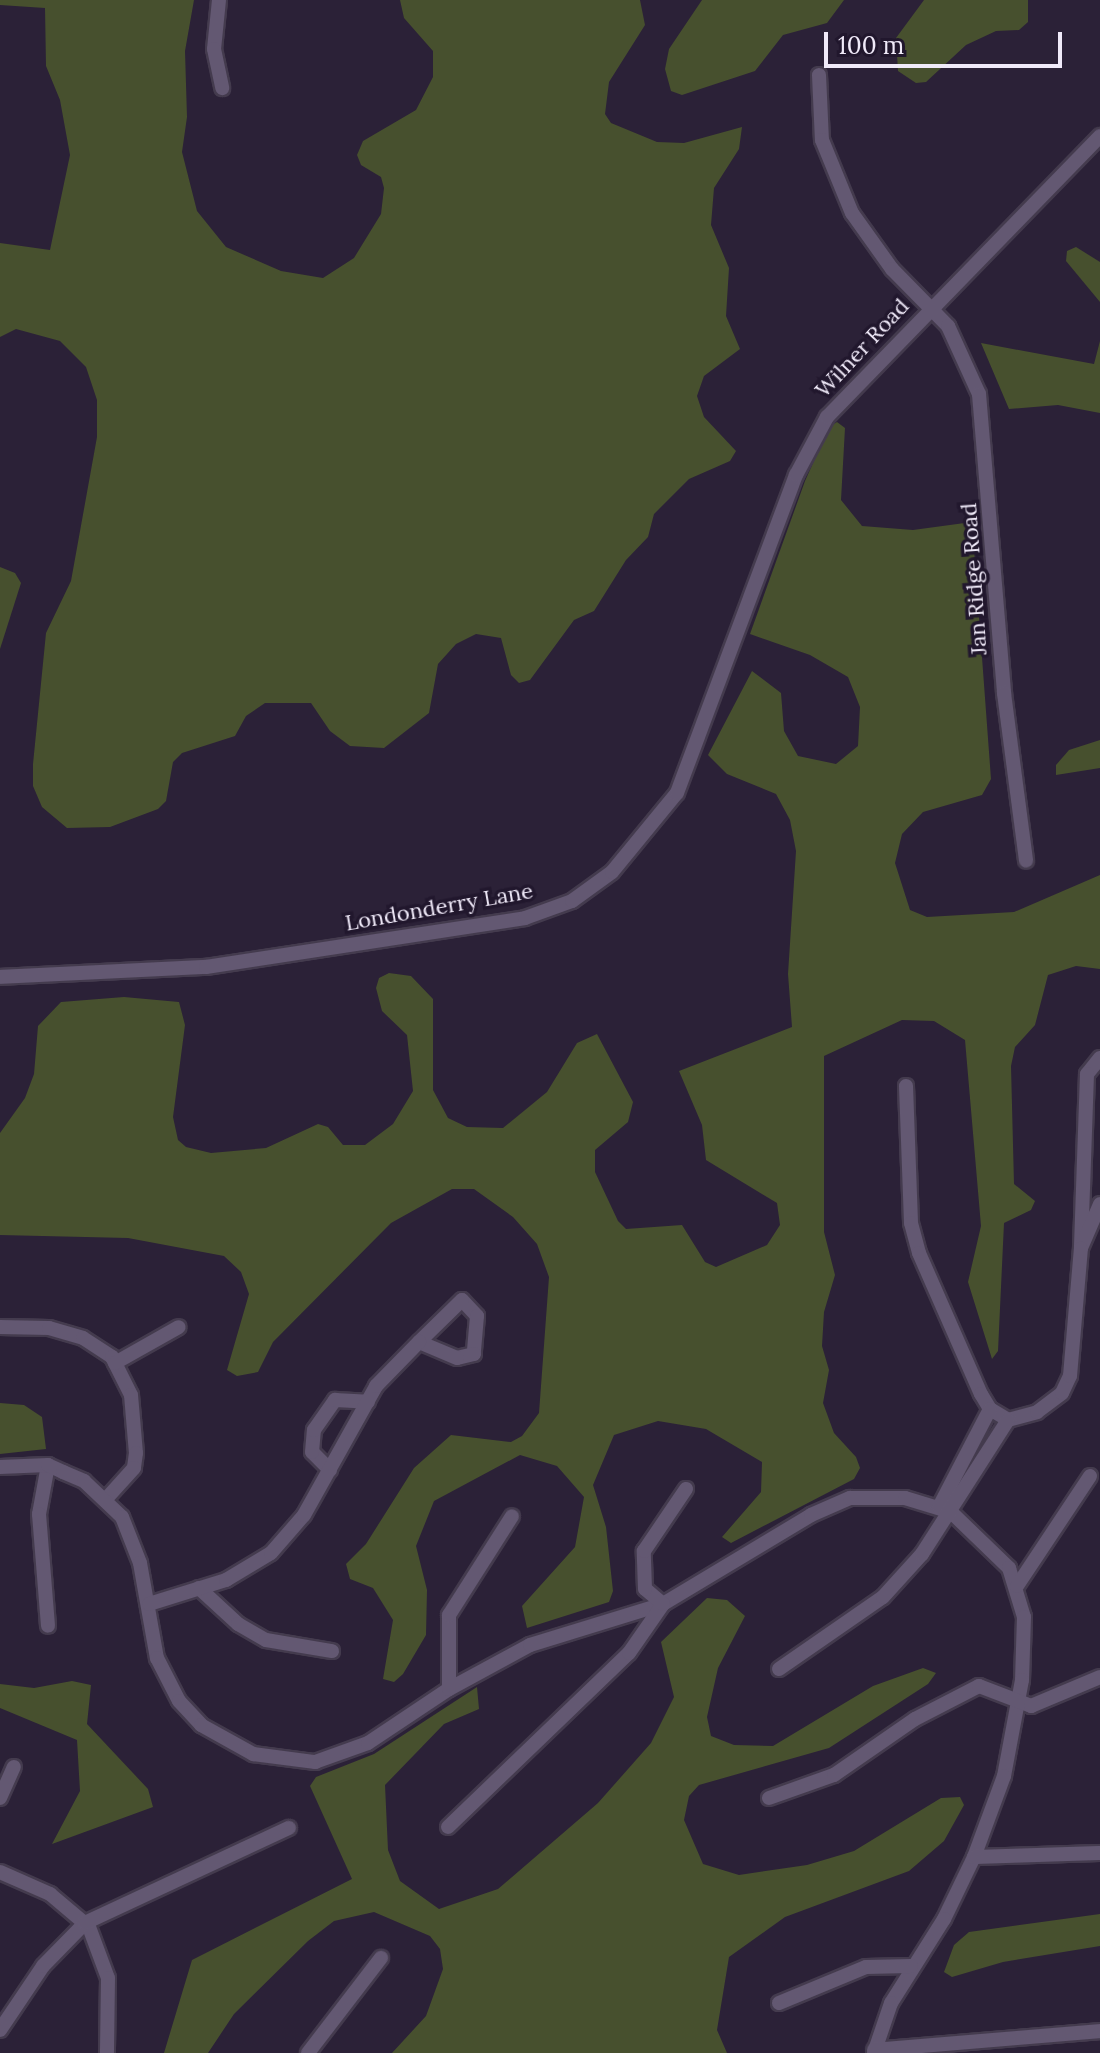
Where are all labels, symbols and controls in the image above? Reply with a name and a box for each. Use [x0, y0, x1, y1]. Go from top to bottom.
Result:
scale bar [828, 16, 1066, 66]
text: 100 m [838, 30, 904, 61]
street label: Wilner Road [810, 293, 914, 403]
street label: Jan Ridge Road [956, 502, 992, 656]
street label: Londonderry Lane [343, 877, 535, 937]

